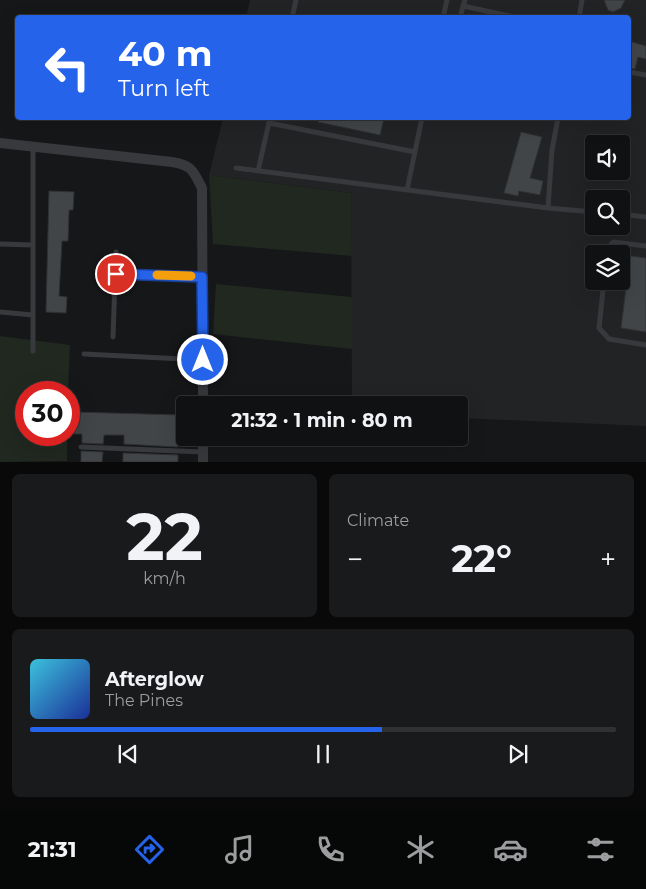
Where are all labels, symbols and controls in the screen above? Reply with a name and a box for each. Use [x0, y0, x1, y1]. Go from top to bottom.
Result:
text: 40 m [118, 32, 213, 75]
icon: left [35, 35, 100, 100]
text: Turn left [118, 75, 210, 102]
map controls [585, 135, 630, 290]
button: sound [585, 135, 630, 180]
button: search [585, 190, 630, 235]
button: layers [585, 245, 630, 290]
pin [95, 253, 137, 295]
icon: arrive [102, 260, 130, 288]
position arrow [176, 333, 228, 385]
speed limit sign: 30 [15, 381, 80, 446]
text: 21:32 · 1 min · 80 m [231, 409, 413, 432]
text: 22 [126, 497, 203, 576]
text: Climate [347, 511, 409, 530]
text: 22° [451, 535, 512, 582]
text: − [347, 542, 363, 576]
text: + [600, 542, 616, 576]
text: km/h [143, 569, 186, 588]
text: Afterglow [105, 668, 204, 691]
text: The Pines [105, 691, 183, 710]
icon: previous [114, 740, 142, 768]
icon: pause [309, 740, 337, 768]
icon: next [504, 740, 532, 768]
icon: directions [132, 832, 167, 867]
icon: music [222, 832, 257, 867]
icon: phone [313, 832, 348, 867]
icon: climate [403, 832, 438, 867]
icon: car [493, 832, 528, 867]
icon: filters [583, 832, 618, 867]
text: 21:31 [28, 836, 77, 863]

